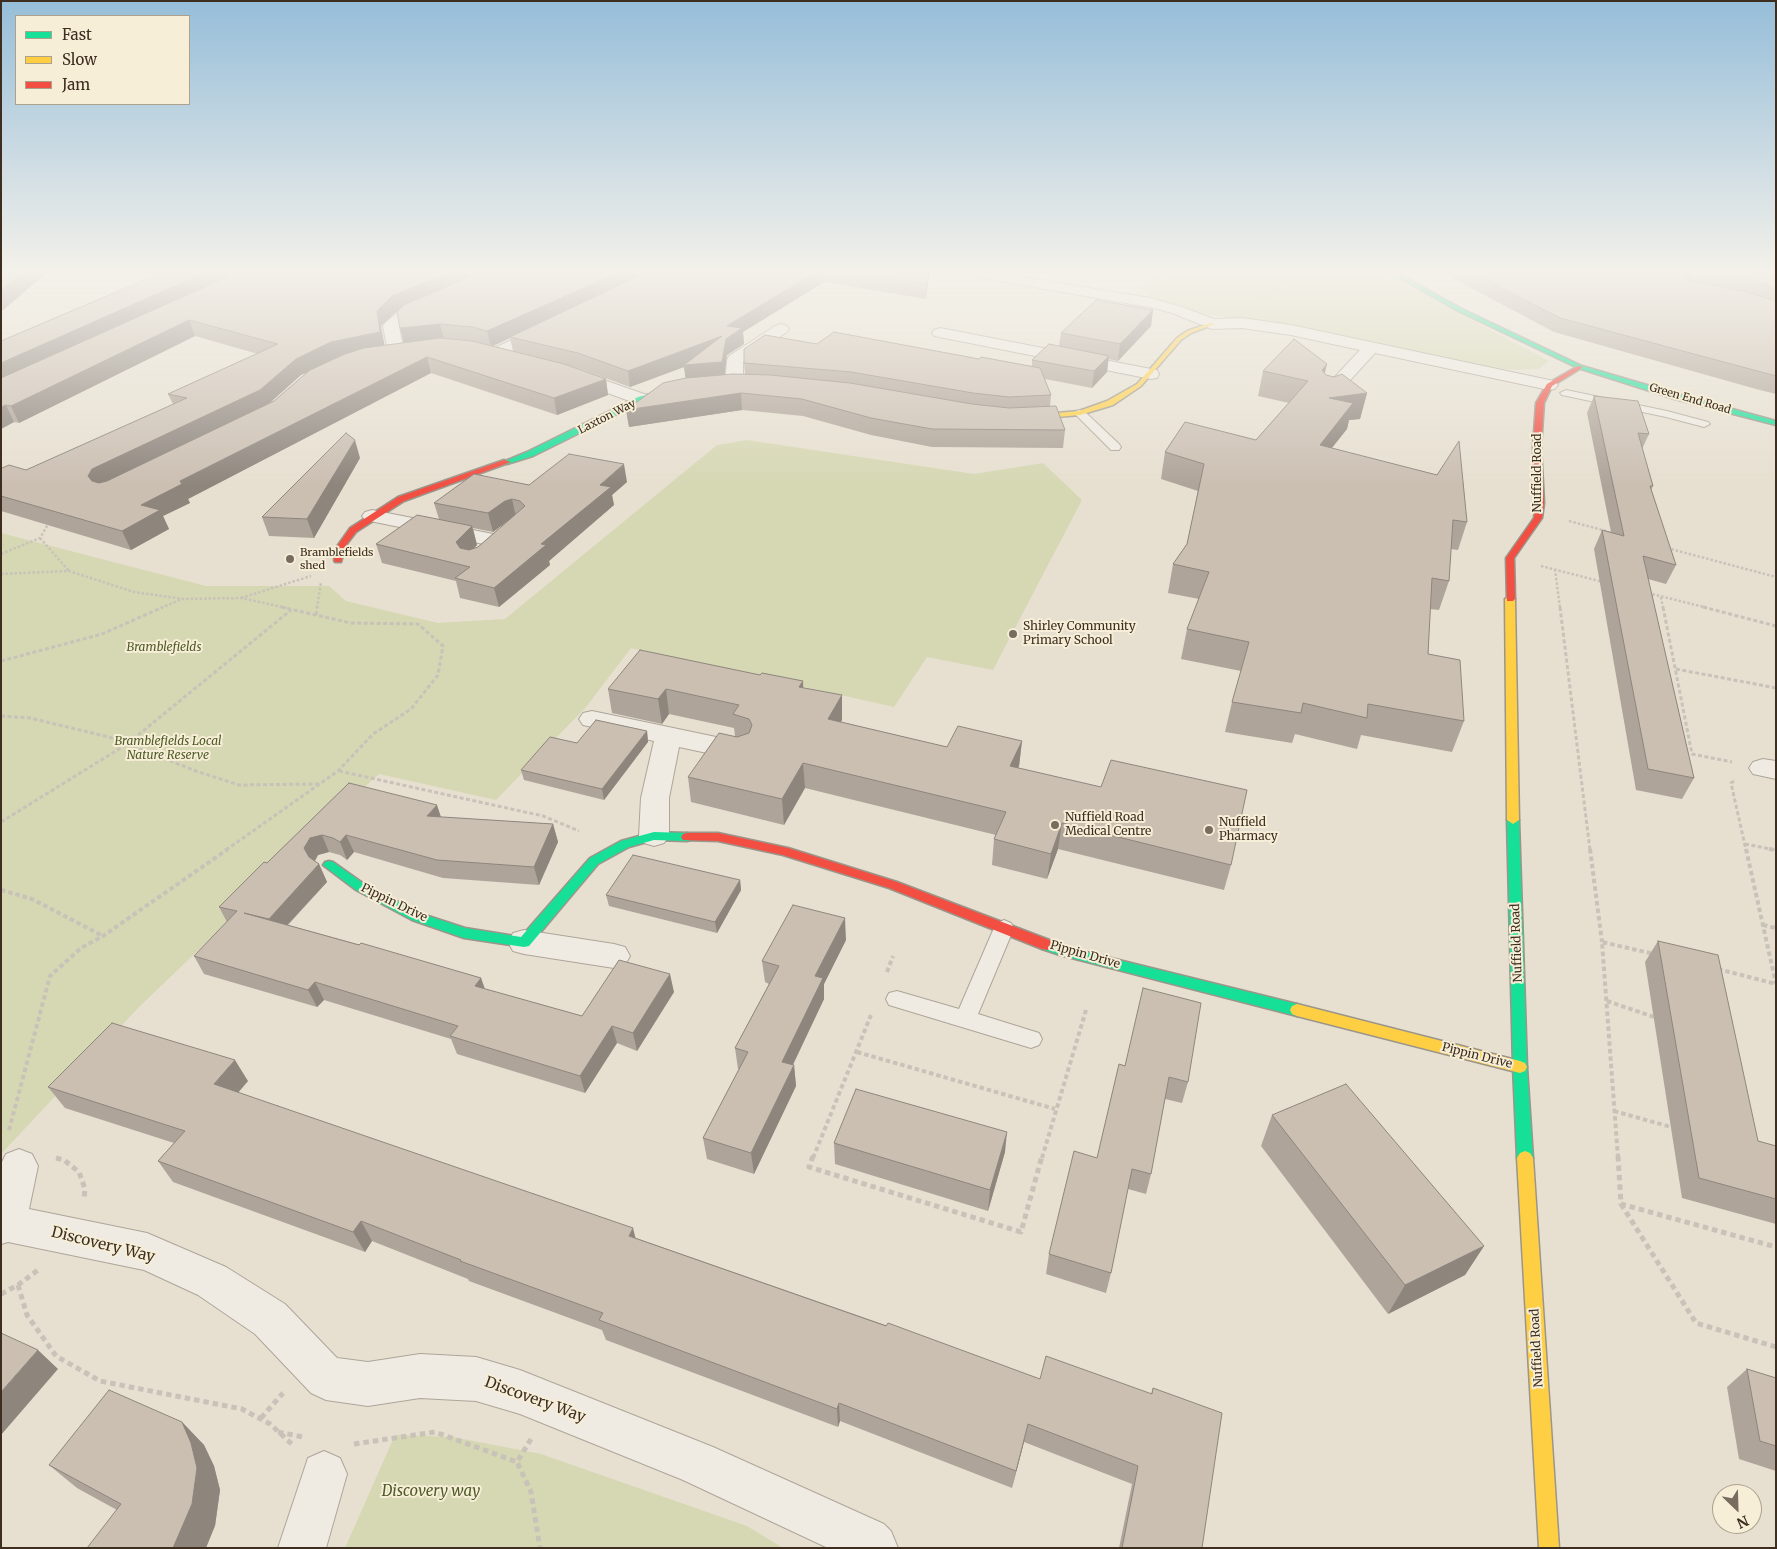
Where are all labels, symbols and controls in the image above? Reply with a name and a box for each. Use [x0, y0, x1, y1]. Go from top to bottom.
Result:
legend [15, 15, 190, 105]
text: Fast [62, 25, 92, 44]
text: Slow [62, 50, 97, 69]
text: Jam [62, 75, 90, 94]
street label: Green End Road [1648, 381, 1732, 417]
street label: Laxton Way [576, 397, 638, 437]
street label: Nuffield Road [1531, 434, 1545, 512]
place label: Bramblefields shed [300, 546, 374, 572]
marker: Bramblefields shed [284, 553, 296, 565]
place label: Shirley Community Primary School [1023, 620, 1136, 648]
marker: Shirley Community Primary School [1007, 628, 1019, 640]
park label: Bramblefields [127, 641, 201, 655]
park label: Bramblefields Local Nature Reserve [114, 735, 222, 763]
place label: Nuffield Road Medical Centre [1065, 811, 1151, 839]
place label: Nuffield Pharmacy [1219, 816, 1278, 844]
marker: Nuffield Road Medical Centre [1049, 819, 1061, 831]
marker: Nuffield Pharmacy [1203, 824, 1215, 836]
street label: Pippin Drive [359, 881, 429, 925]
street label: Nuffield Road [1508, 903, 1526, 983]
street label: Pippin Drive [1048, 938, 1122, 972]
street label: Pippin Drive [1440, 1040, 1514, 1072]
street label: Discovery Way [49, 1223, 157, 1267]
street label: Nuffield Road [1528, 1308, 1546, 1388]
street label: Discovery Way [482, 1373, 588, 1427]
park label: Discovery way [382, 1483, 480, 1501]
north arrow [1712, 1484, 1762, 1534]
text: N [1734, 1511, 1751, 1532]

